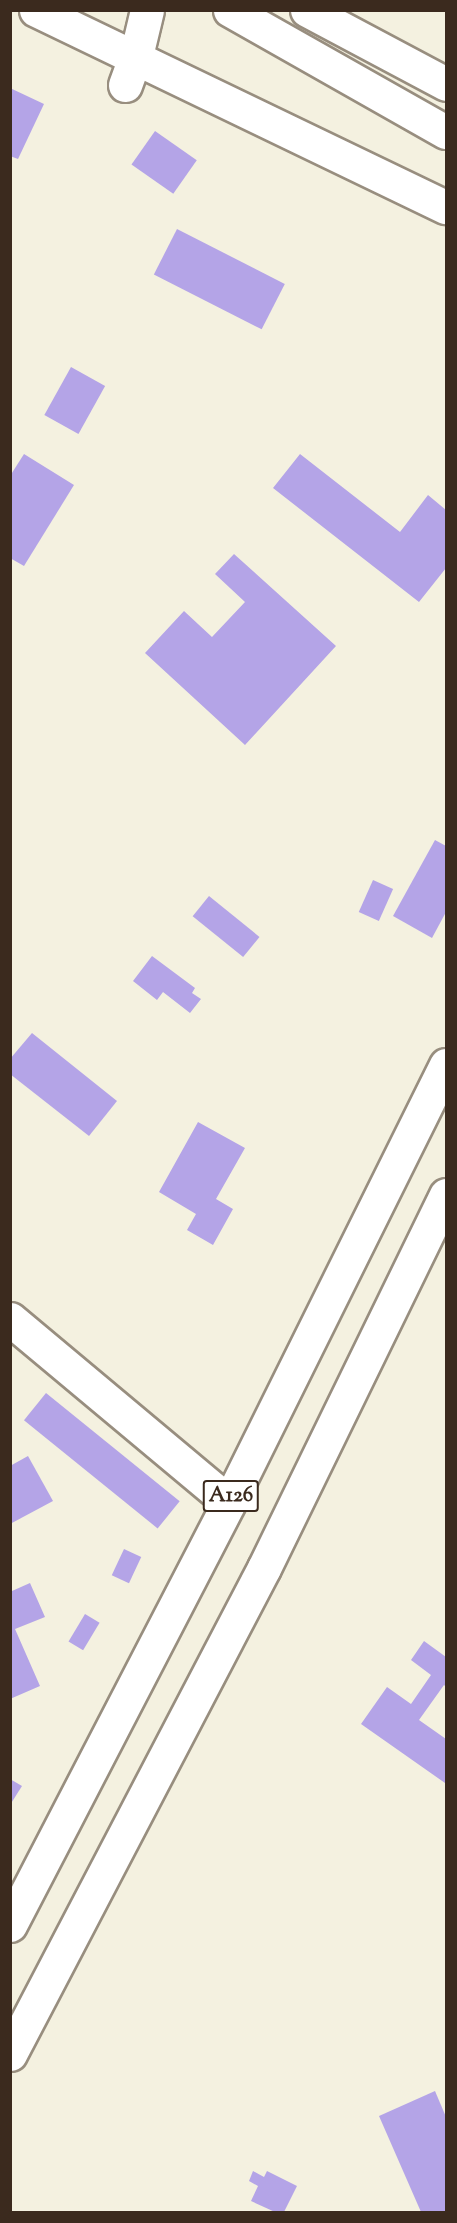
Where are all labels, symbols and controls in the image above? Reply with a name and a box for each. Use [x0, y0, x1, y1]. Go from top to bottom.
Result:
road number: A126 [202, 1478, 260, 1514]

